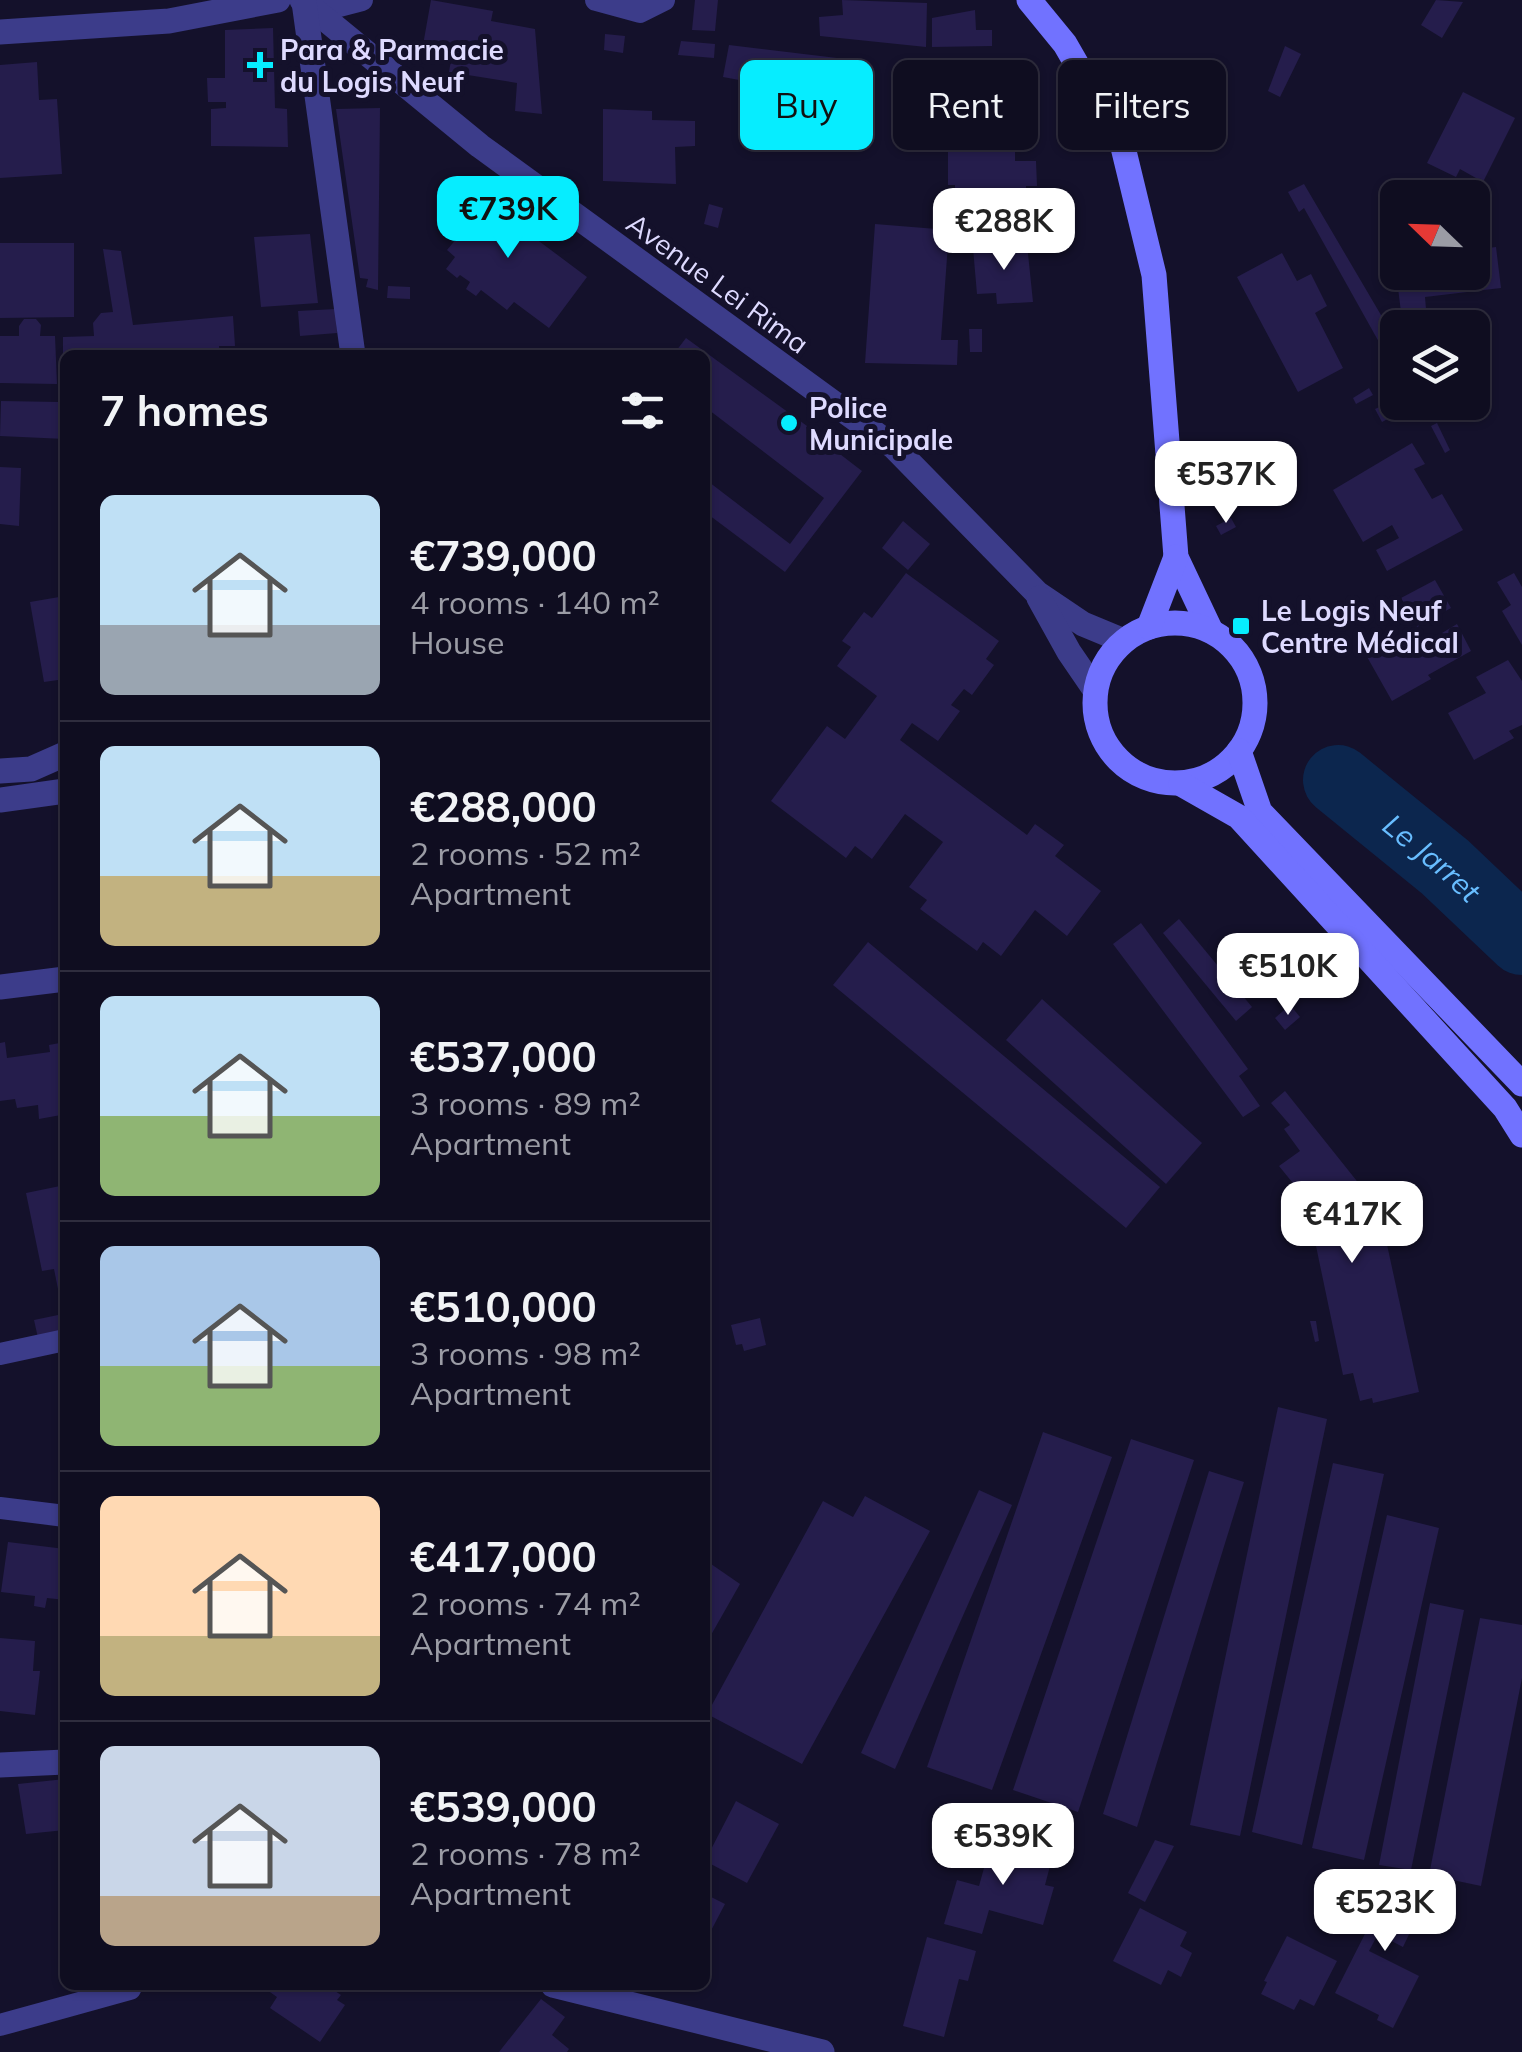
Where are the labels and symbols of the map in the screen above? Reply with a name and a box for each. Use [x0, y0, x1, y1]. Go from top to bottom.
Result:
place label: Para & Parmacie du Logis Neuf [280, 32, 504, 99]
marker: Para & Parmacie du Logis Neuf [249, 54, 271, 76]
pin: €739K [438, 176, 578, 261]
north arrow [1380, 180, 1490, 290]
pin: €288K [934, 188, 1074, 273]
street label: Avenue Lei Rima [620, 205, 816, 361]
place label: Police Municipale [809, 390, 953, 457]
marker: Police Municipale [778, 412, 800, 434]
pin: €537K [1156, 441, 1296, 526]
place label: Le Logis Neuf Centre Médical [1261, 593, 1459, 660]
marker: Le Logis Neuf Centre Médical [1230, 615, 1252, 637]
water label: Le Jarret [1375, 805, 1490, 911]
pin: €510K [1218, 933, 1358, 1018]
pin: €417K [1282, 1181, 1422, 1266]
pin: €539K [933, 1803, 1073, 1888]
pin: €523K [1315, 1869, 1455, 1954]

